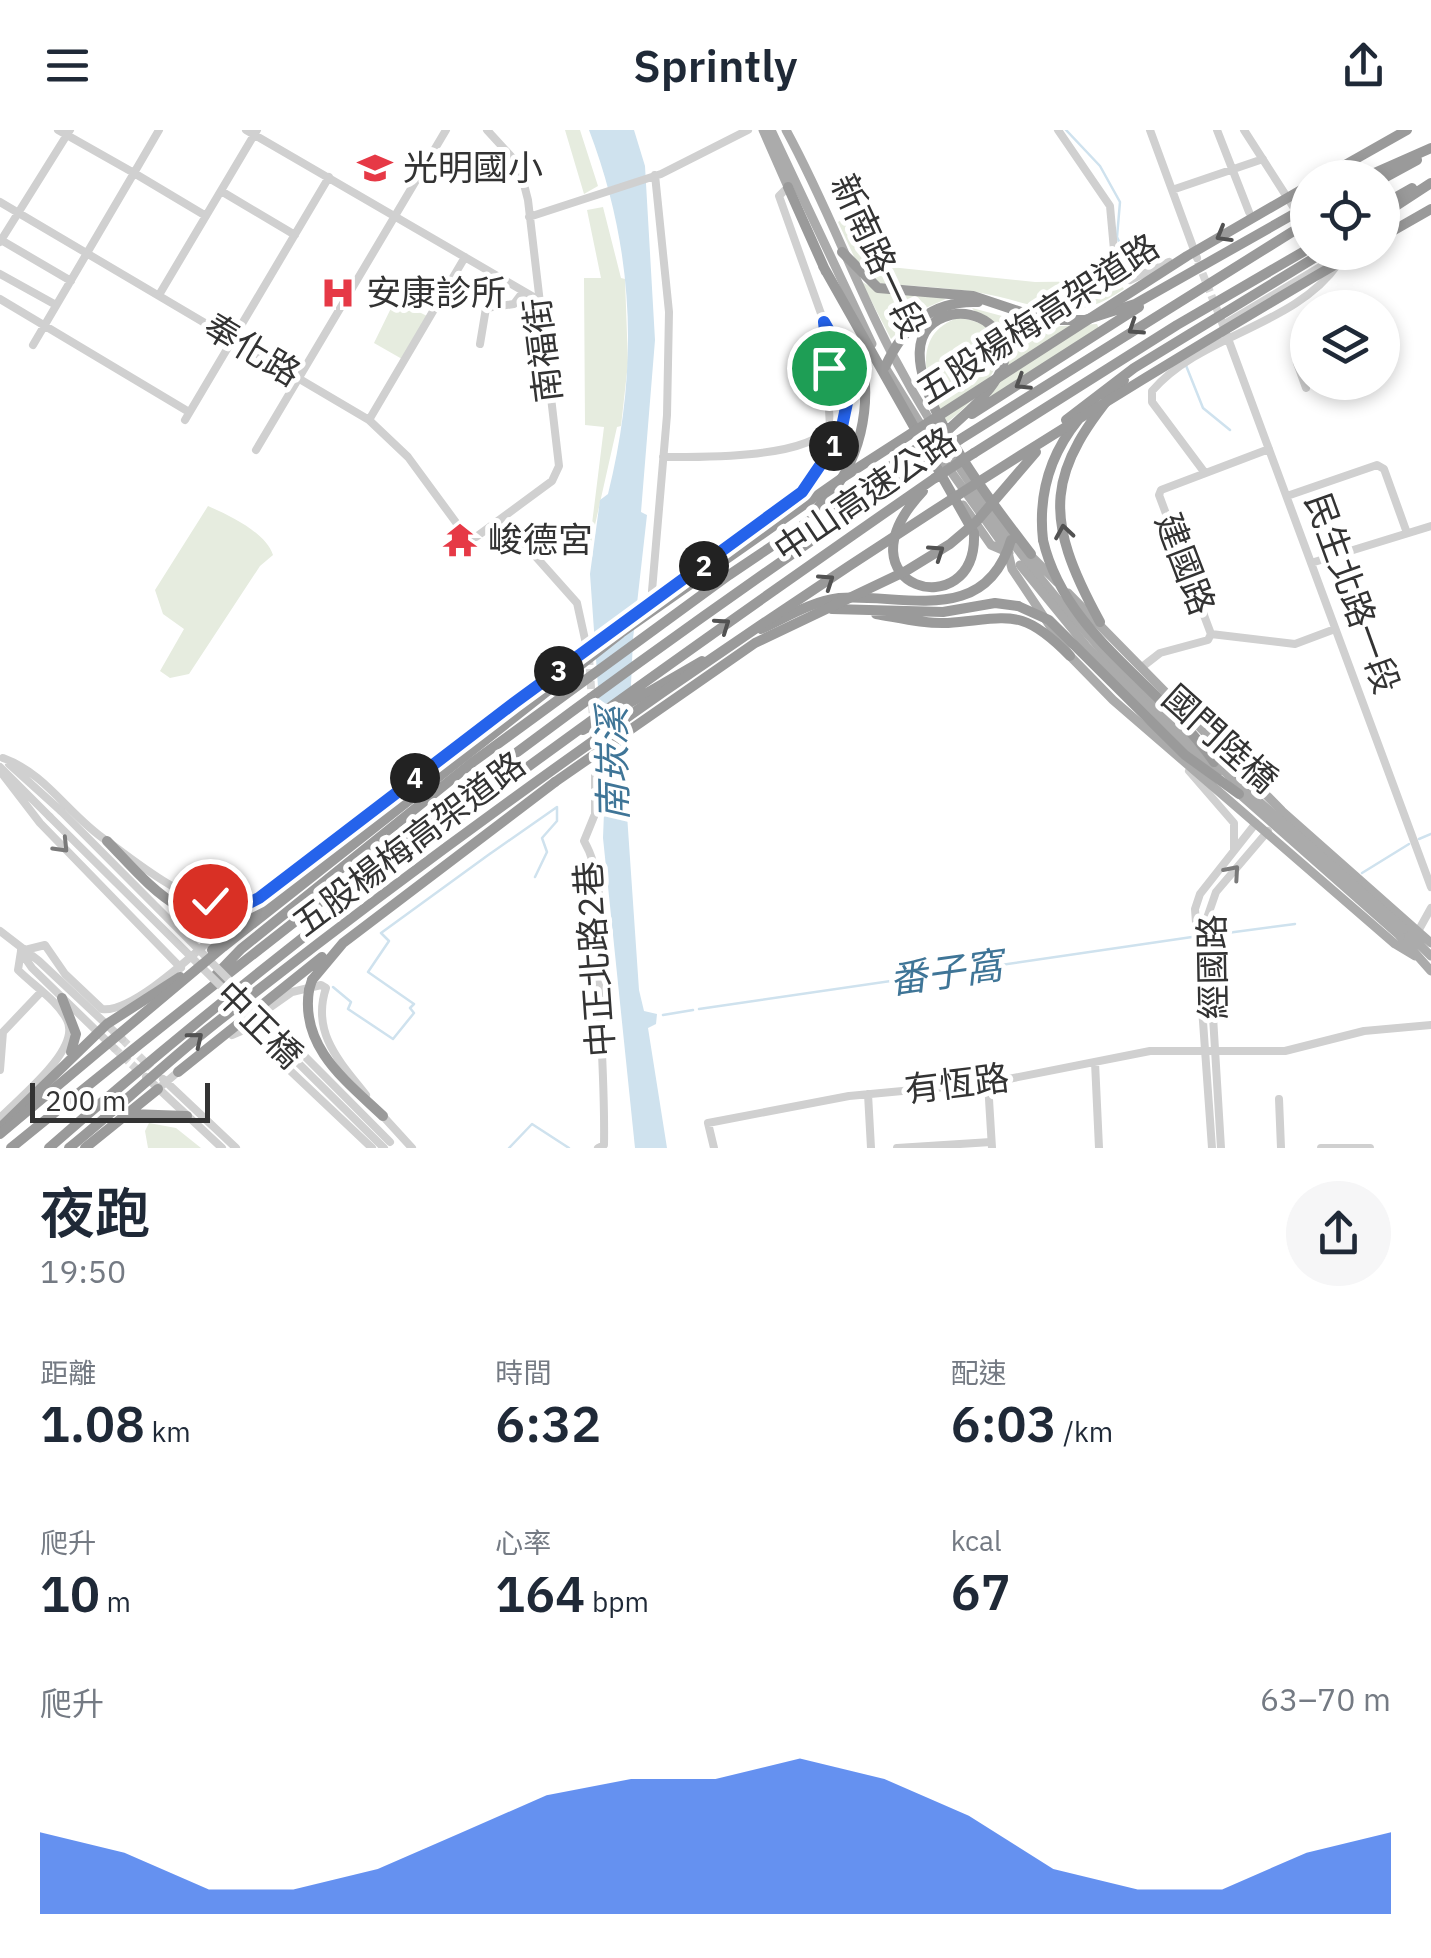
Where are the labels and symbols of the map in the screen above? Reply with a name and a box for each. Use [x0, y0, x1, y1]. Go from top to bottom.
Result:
place label: 光明國小 [403, 144, 543, 190]
school or university icon: 光明國小 [356, 149, 394, 187]
street label: 新南路一段 [821, 167, 937, 345]
one-way arrow [1216, 222, 1234, 242]
street label: 五股楊梅高架道路 [908, 223, 1167, 414]
place label: 安康診所 [366, 269, 506, 315]
hospital icon: 安康診所 [319, 274, 357, 312]
street label: 南福街 [513, 295, 571, 405]
street label: 奉化路 [196, 302, 309, 396]
one-way arrow [1128, 316, 1146, 335]
pin [787, 326, 872, 411]
one-way arrow [1015, 371, 1033, 390]
street label: 中山高速公路 [765, 416, 964, 572]
pin: 1 [809, 421, 859, 471]
street label: 民生北路一段 [1295, 486, 1410, 699]
street label: 建國路 [1146, 506, 1226, 621]
place label: 峻德宮 [488, 516, 593, 562]
temple icon: 峻德宮 [441, 521, 479, 559]
one-way arrow [1054, 524, 1075, 541]
pin: 2 [679, 541, 729, 591]
one-way arrow [925, 546, 944, 564]
one-way arrow [816, 575, 835, 593]
one-way arrow [712, 619, 731, 637]
pin: 3 [534, 646, 584, 696]
street label: 國門陸橋 [1153, 674, 1288, 802]
water label: 南崁溪 [586, 702, 637, 821]
street label: 五股楊梅高架道路 [283, 741, 534, 946]
pin: 4 [390, 753, 440, 803]
one-way arrow [50, 834, 68, 852]
pin [168, 859, 253, 944]
street label: 中正北路2巷 [564, 860, 624, 1058]
one-way arrow [1221, 865, 1239, 883]
street label: 經國路 [1188, 914, 1236, 1020]
water label: 番子窩 [886, 939, 1011, 1004]
street label: 中正橋 [206, 971, 313, 1078]
one-way arrow [185, 1033, 203, 1051]
street label: 有恆路 [902, 1054, 1012, 1112]
scale bar [30, 1078, 210, 1123]

